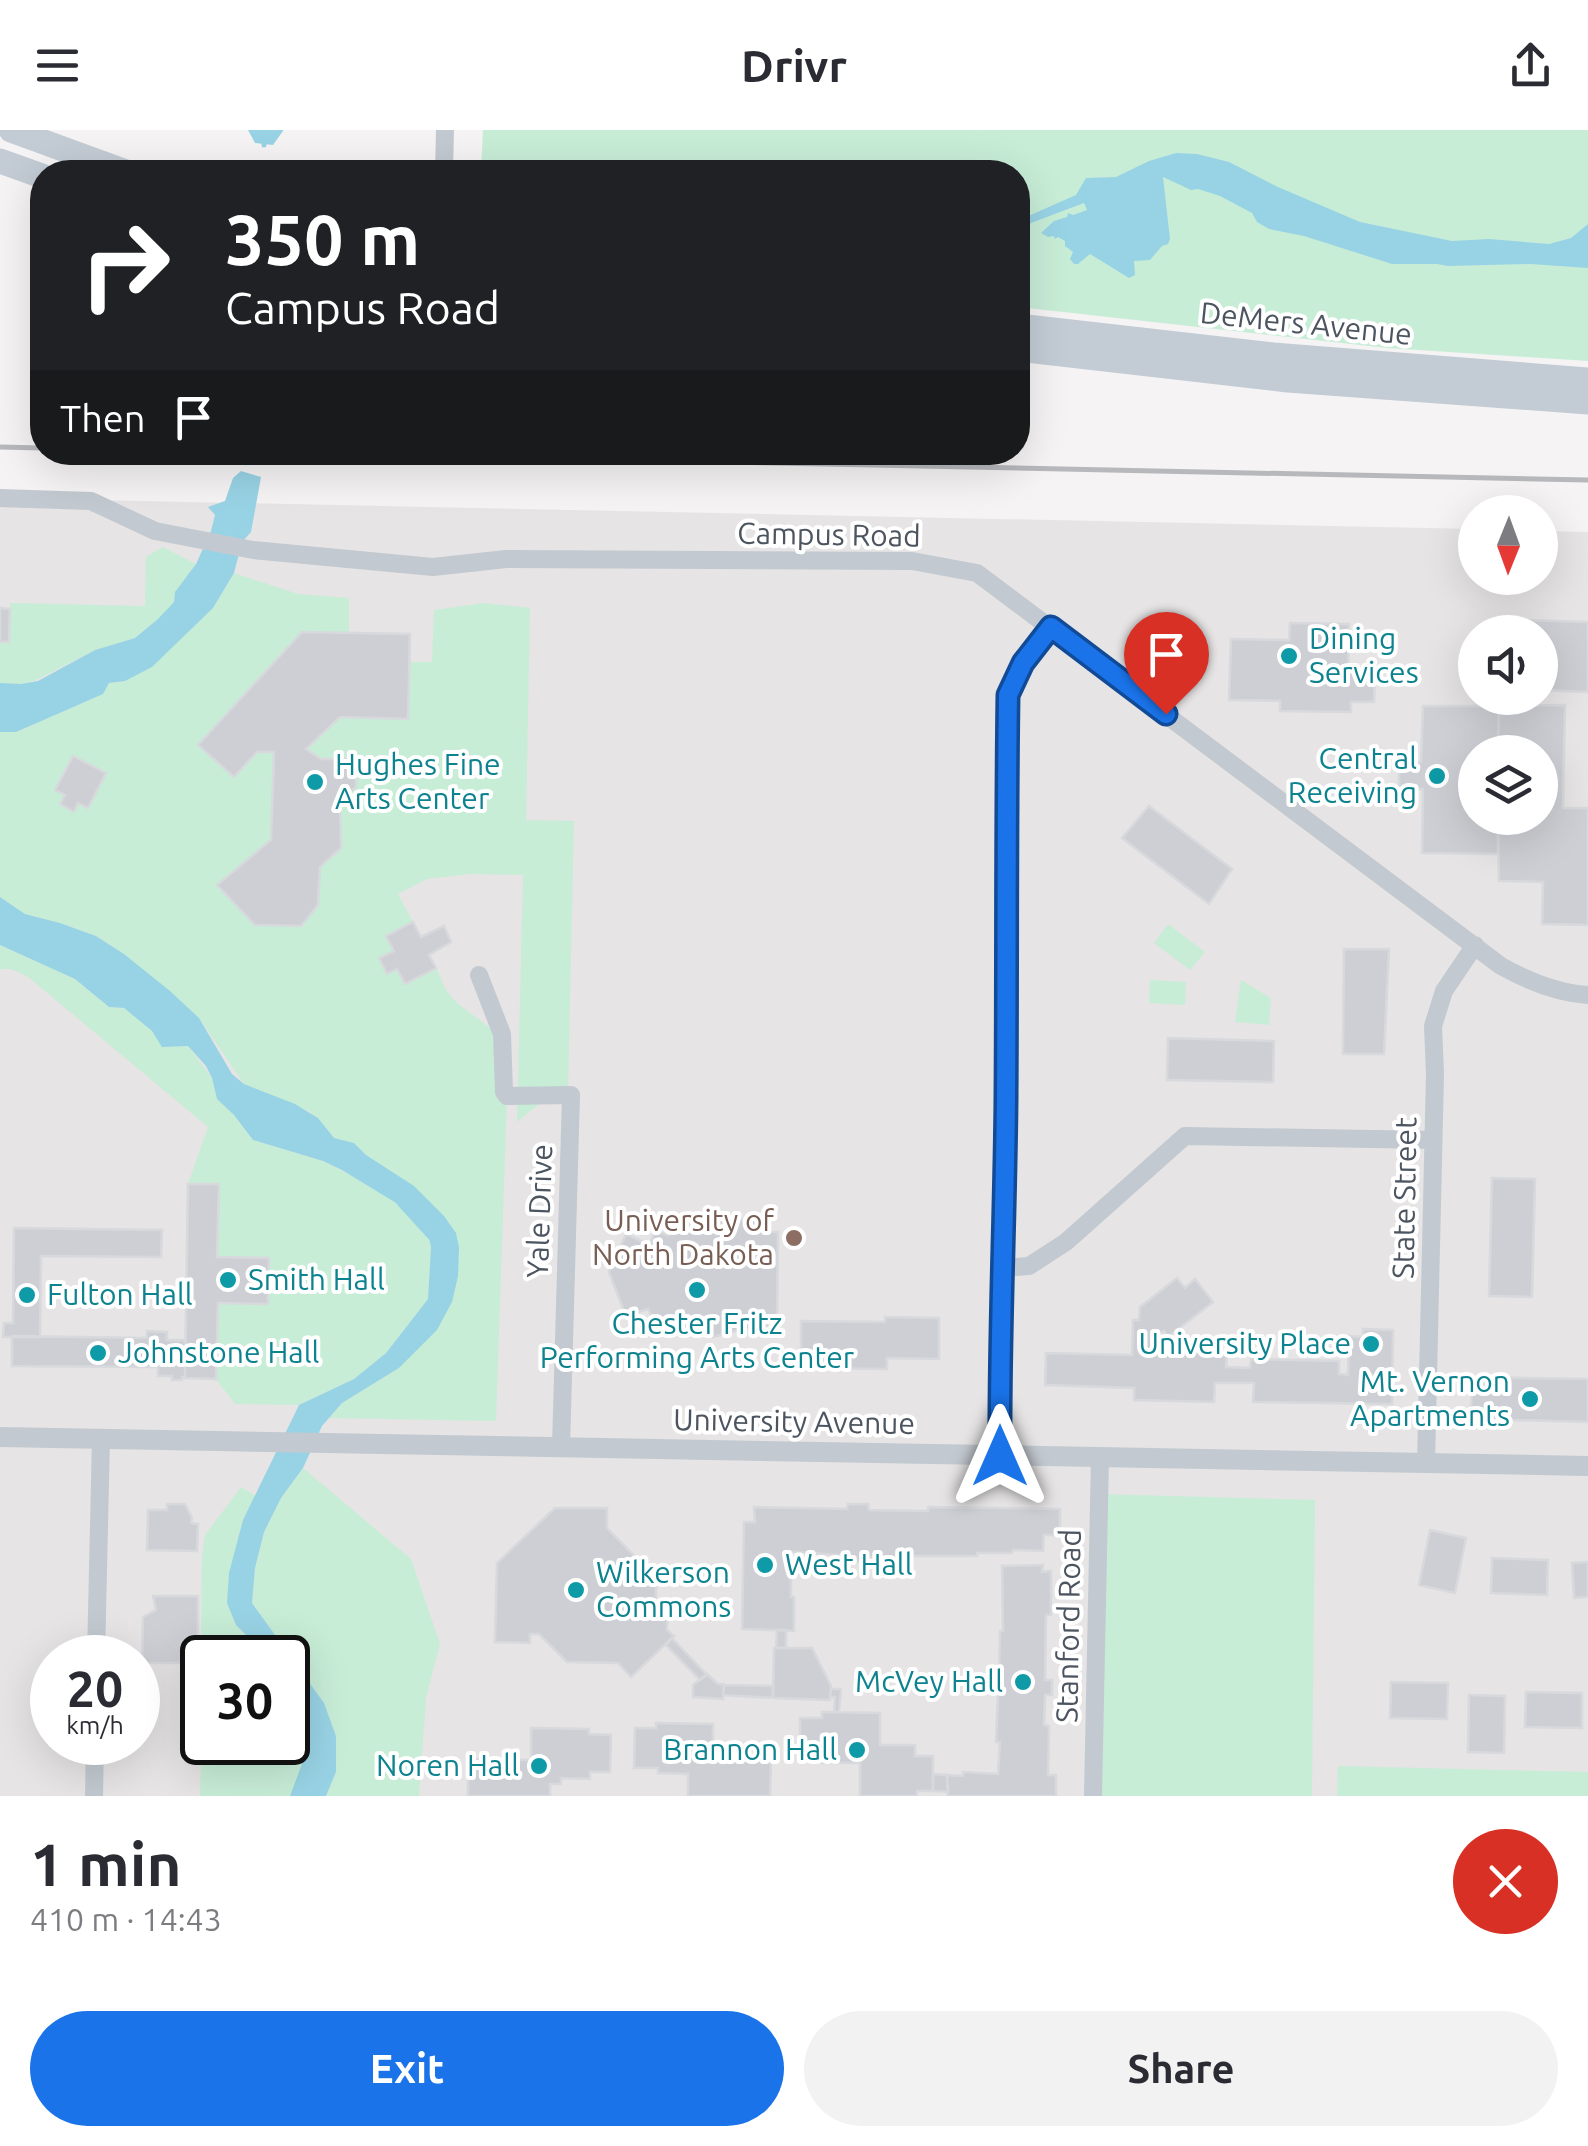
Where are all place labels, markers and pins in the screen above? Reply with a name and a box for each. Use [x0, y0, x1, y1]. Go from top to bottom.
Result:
pin [1124, 612, 1209, 715]
place label: Dining Services [1309, 621, 1419, 689]
marker: Dining Services [1278, 645, 1300, 667]
place label: Central Receiving [1288, 741, 1417, 809]
place label: Hughes Fine Arts Center [335, 747, 501, 815]
marker: Central Receiving [1426, 765, 1448, 787]
marker: Hughes Fine Arts Center [304, 771, 326, 793]
place label: University of North Dakota [592, 1203, 775, 1271]
marker: University of North Dakota [783, 1227, 805, 1249]
place label: Smith Hall [248, 1262, 385, 1296]
marker: Smith Hall [217, 1269, 239, 1291]
place label: Fulton Hall [47, 1277, 193, 1311]
marker: Chester Fritz Performing Arts Center [686, 1279, 708, 1301]
marker: Fulton Hall [16, 1284, 38, 1306]
place label: Chester Fritz Performing Arts Center [540, 1306, 855, 1374]
place label: University Place [1138, 1326, 1351, 1360]
marker: University Place [1360, 1333, 1382, 1355]
place label: Johnstone Hall [118, 1335, 320, 1369]
marker: Johnstone Hall [87, 1342, 109, 1364]
place label: Mt. Vernon Apartments [1350, 1364, 1510, 1432]
marker: Mt. Vernon Apartments [1519, 1388, 1541, 1410]
place label: West Hall [785, 1547, 913, 1581]
marker: West Hall [754, 1554, 776, 1576]
place label: Wilkerson Commons [596, 1555, 731, 1623]
marker: Wilkerson Commons [565, 1579, 587, 1601]
place label: McVey Hall [855, 1664, 1003, 1698]
marker: McVey Hall [1012, 1671, 1034, 1693]
place label: Brannon Hall [663, 1732, 837, 1766]
marker: Brannon Hall [846, 1739, 868, 1761]
place label: Noren Hall [376, 1748, 519, 1782]
marker: Noren Hall [528, 1755, 550, 1777]

